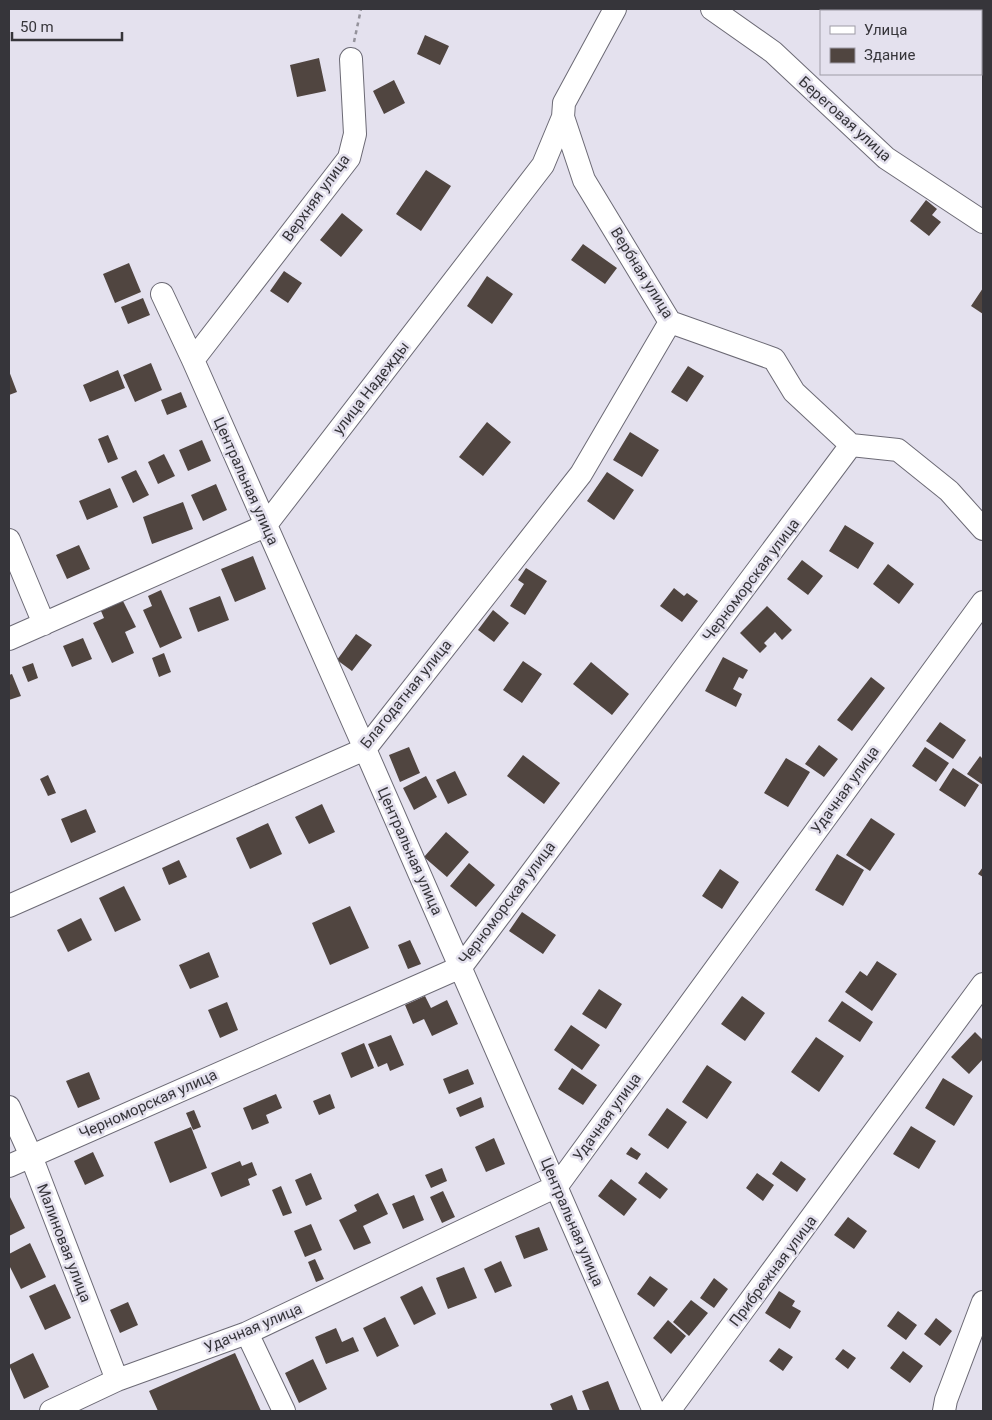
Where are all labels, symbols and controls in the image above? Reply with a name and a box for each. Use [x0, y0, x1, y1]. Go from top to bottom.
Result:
scale bar [12, 10, 122, 42]
legend [820, 10, 982, 75]
text: 50 m [20, 18, 54, 36]
text: Улица [864, 21, 907, 39]
text: Здание [864, 46, 915, 64]
street label: Береговая улица [795, 73, 895, 165]
street label: Верхняя улица [278, 151, 354, 245]
street label: Вербная улица [607, 224, 677, 322]
street label: улица Надежды [329, 338, 413, 438]
street label: Центральная улица [210, 414, 282, 548]
street label: Черноморская улица [699, 515, 803, 645]
street label: Благодатная улица [357, 636, 455, 752]
street label: Удачная улица [807, 743, 883, 837]
street label: Центральная улица [374, 784, 446, 918]
street label: Черноморская улица [455, 838, 559, 968]
street label: Черноморская улица [76, 1065, 220, 1143]
street label: Удачная улица [569, 1070, 645, 1164]
street label: Центральная улица [537, 1155, 607, 1289]
street label: Малиновая улица [33, 1181, 95, 1305]
street label: Прибрежная улица [726, 1212, 820, 1330]
street label: Удачная улица [202, 1299, 304, 1357]

